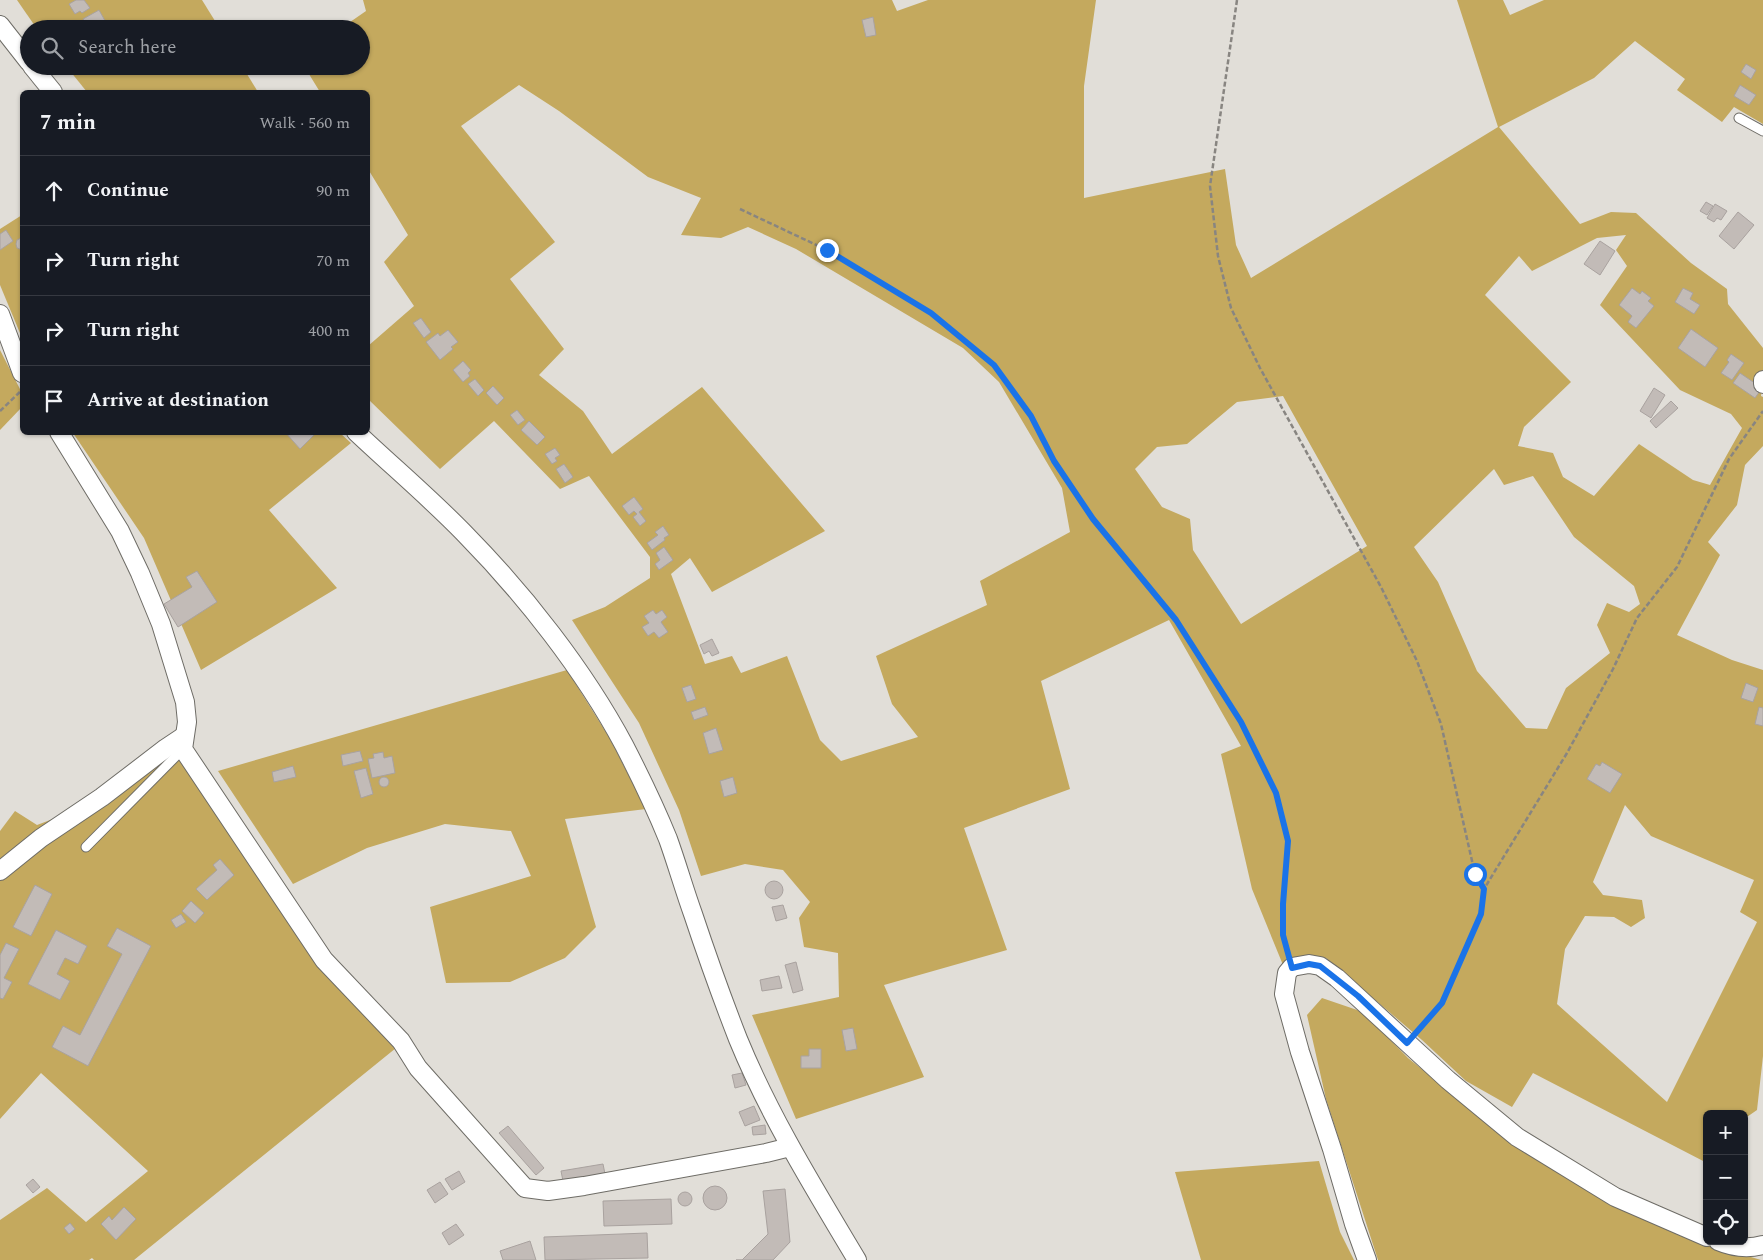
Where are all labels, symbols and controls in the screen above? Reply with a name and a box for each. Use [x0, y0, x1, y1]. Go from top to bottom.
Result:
search box [20, 20, 370, 75]
text: Search here [78, 33, 177, 62]
icon: search [38, 34, 66, 62]
text: 7 min [40, 107, 96, 139]
text: Walk · 560 m [259, 111, 350, 135]
text: Continue [87, 176, 169, 205]
icon: ahead [40, 177, 68, 205]
text: 90 m [316, 179, 350, 203]
route end [816, 239, 839, 262]
text: Turn right [87, 246, 180, 275]
icon: right [40, 247, 68, 275]
text: 70 m [316, 249, 350, 273]
text: Turn right [87, 316, 180, 345]
icon: right [40, 317, 68, 345]
text: 400 m [308, 319, 350, 343]
text: Arrive at destination [87, 386, 269, 415]
icon: arrive [40, 387, 68, 415]
route start [1464, 863, 1487, 886]
map controls [1703, 1110, 1748, 1245]
button: + [1703, 1110, 1748, 1155]
button: − [1703, 1155, 1748, 1200]
button: locate [1703, 1200, 1748, 1245]

